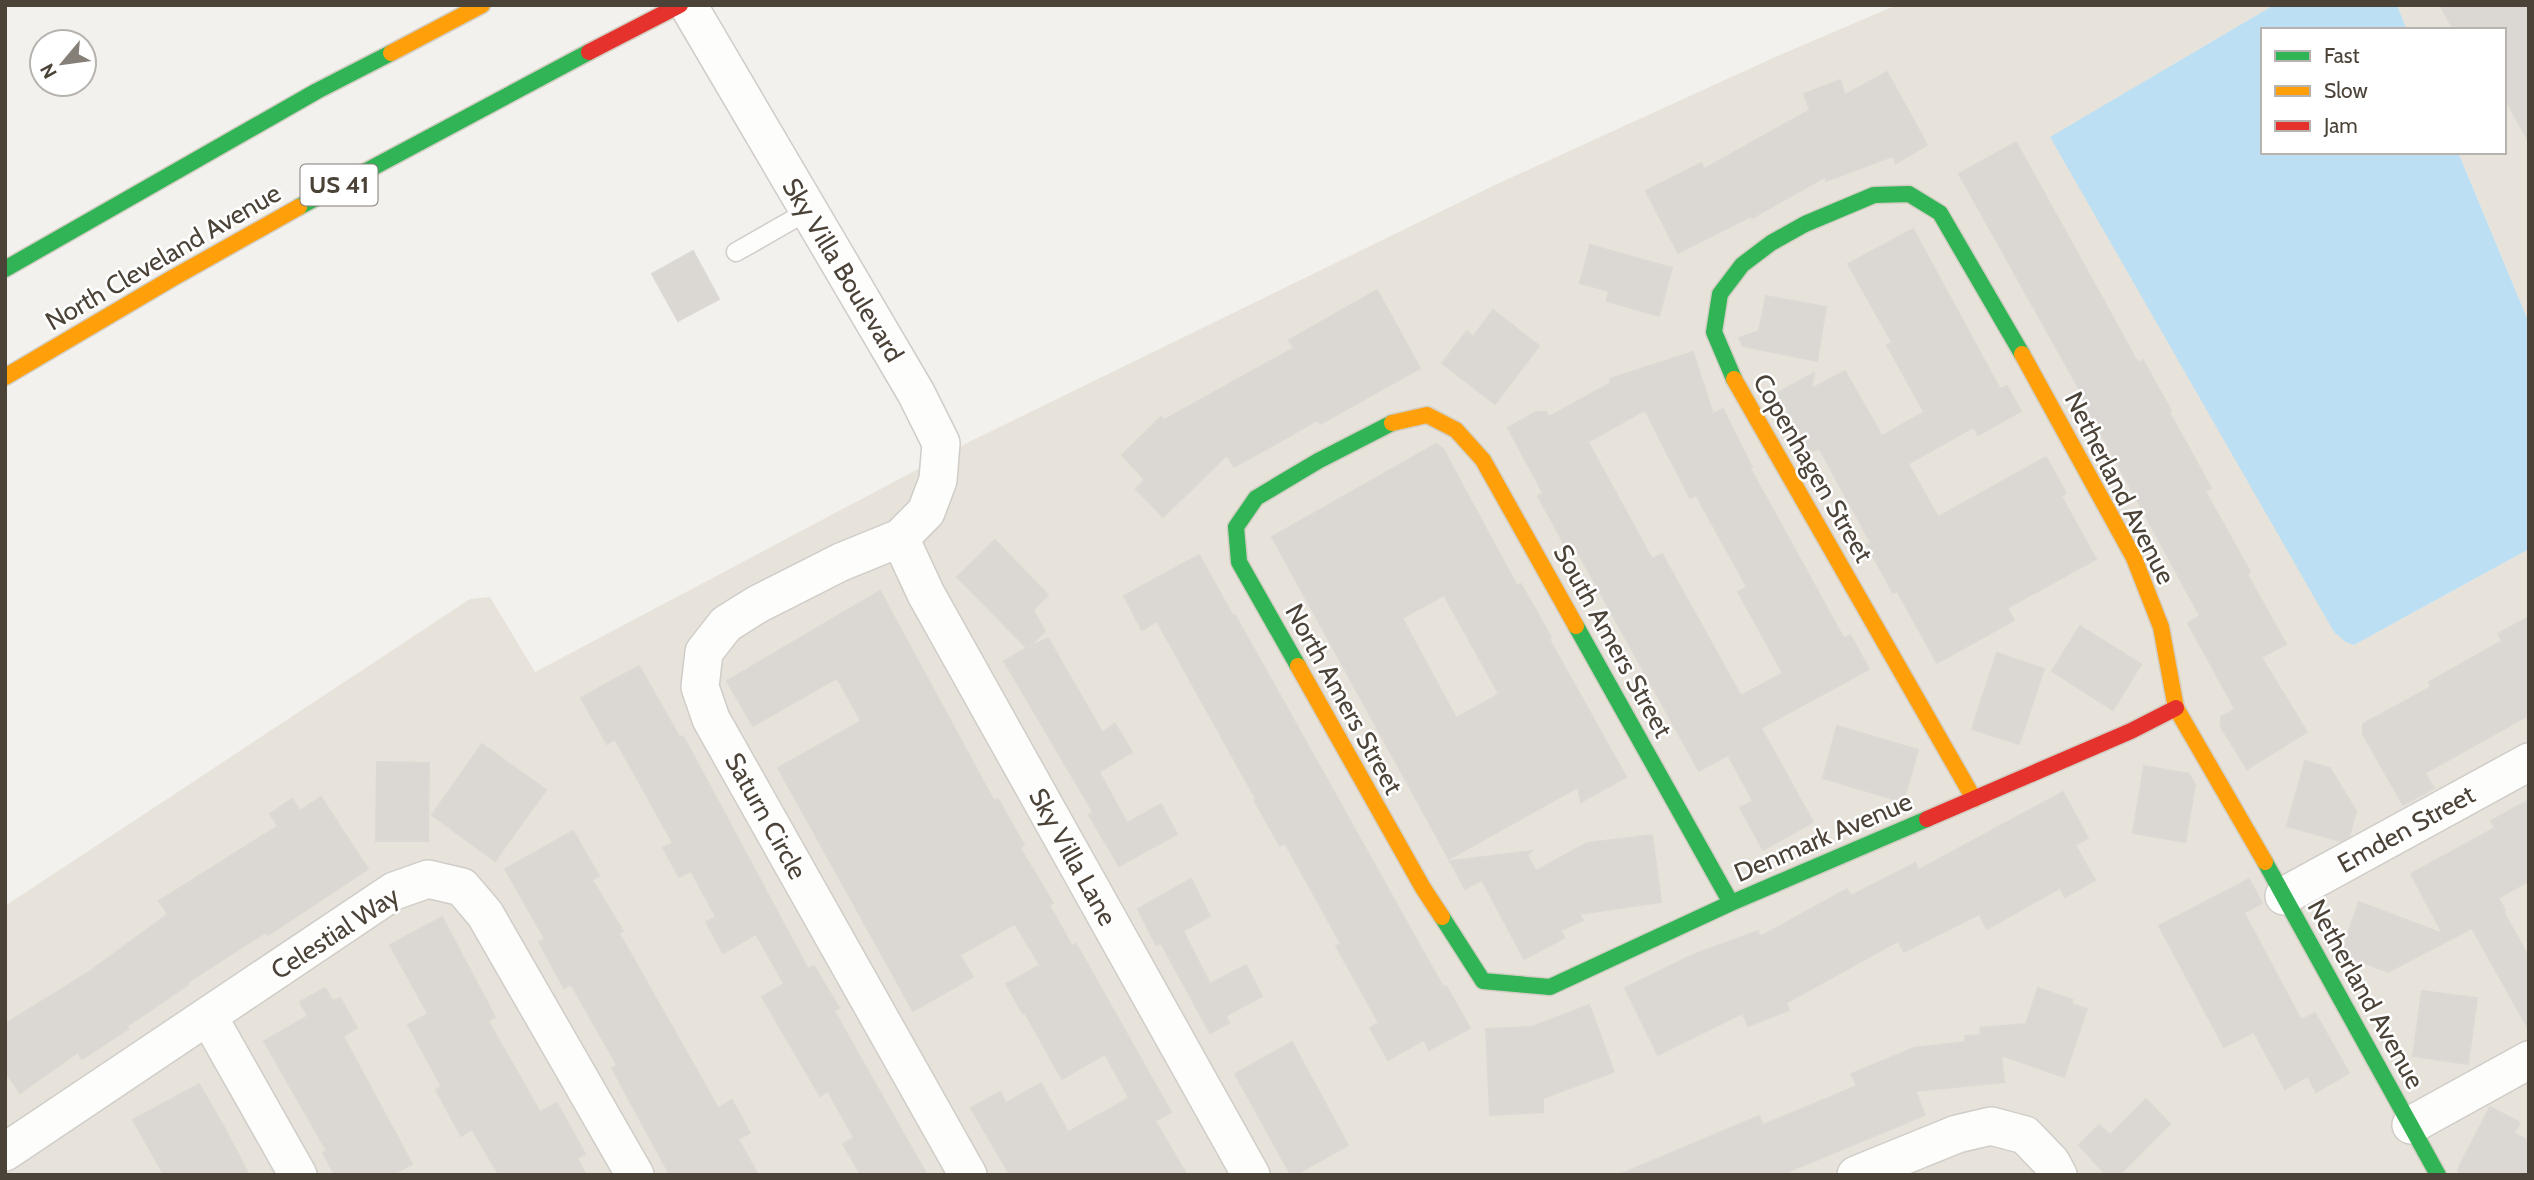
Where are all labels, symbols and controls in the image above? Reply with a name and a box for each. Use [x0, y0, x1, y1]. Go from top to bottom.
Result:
north arrow [28, 28, 98, 98]
legend [2261, 28, 2506, 154]
text: Fast [2324, 43, 2360, 68]
text: N [35, 60, 62, 82]
text: Slow [2324, 78, 2368, 103]
text: Jam [2323, 113, 2358, 138]
road number: US 41 [300, 164, 378, 205]
street label: Sky Villa Boulevard [776, 172, 910, 368]
street label: North Cleveland Avenue [40, 177, 286, 337]
street label: Copenhagen Street [1746, 368, 1880, 568]
street label: Netherland Avenue [2058, 387, 2182, 589]
street label: South Amers Street [1547, 539, 1679, 743]
street label: North Amers Street [1278, 598, 1410, 800]
street label: Saturn Circle [718, 747, 814, 885]
street label: Emden Street [2332, 778, 2480, 880]
street label: Sky Villa Lane [1022, 783, 1124, 931]
street label: Denmark Avenue [1729, 785, 1917, 889]
street label: Celestial Way [265, 880, 405, 986]
street label: Netherland Avenue [2301, 894, 2431, 1094]

